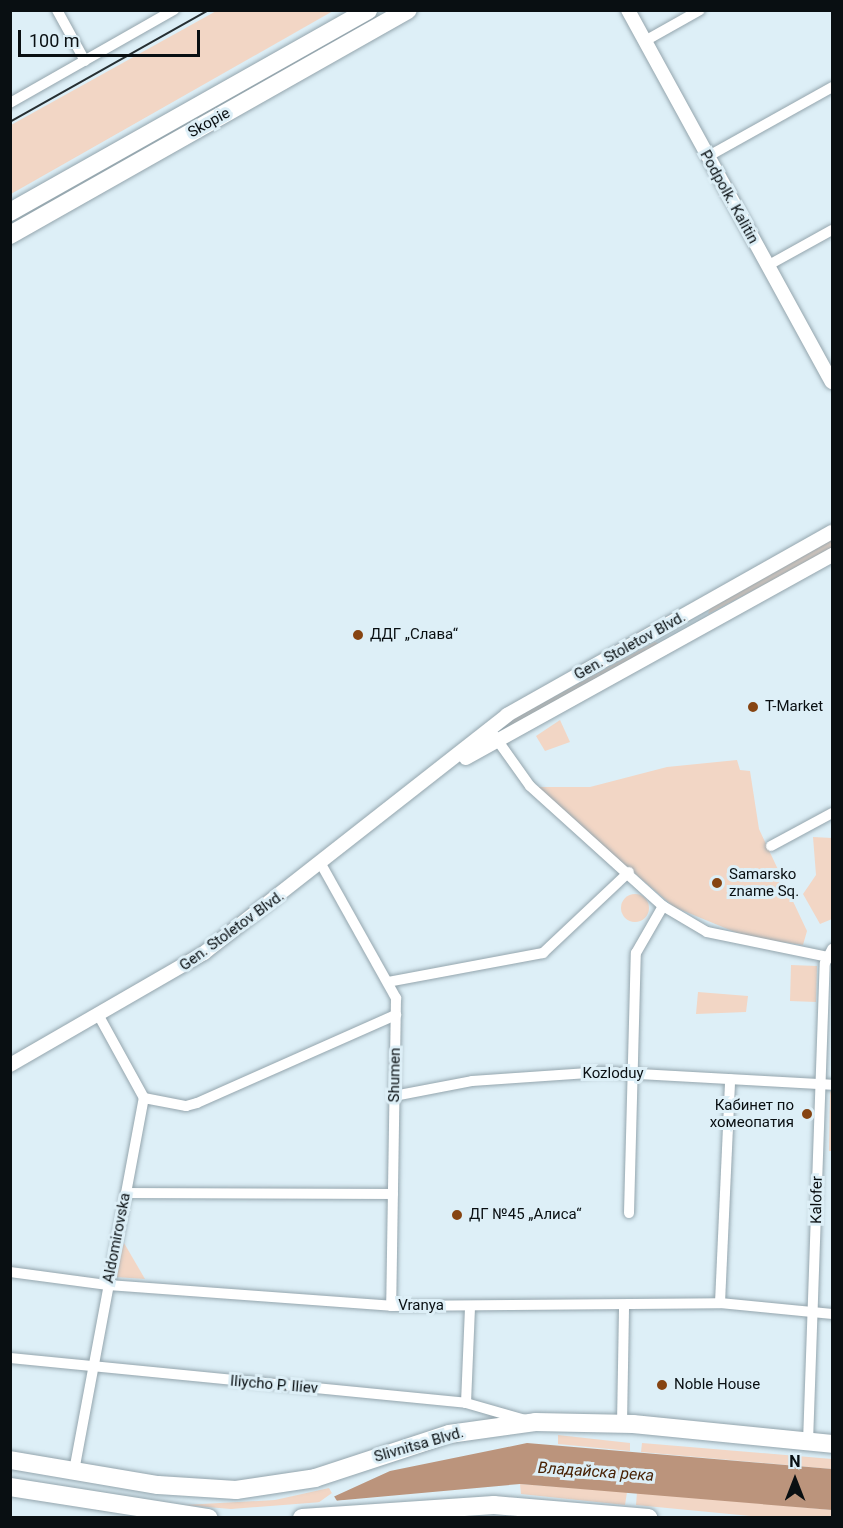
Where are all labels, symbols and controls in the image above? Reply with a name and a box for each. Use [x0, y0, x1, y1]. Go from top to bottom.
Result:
scale bar [21, 18, 202, 56]
text: 100 m [29, 30, 80, 51]
street label: Skopie [185, 104, 233, 142]
street label: Podpolk. Kalitin [696, 147, 762, 247]
street label: Gen. Stoletov Blvd. [571, 608, 689, 684]
place label: ДДГ „Слава“ [370, 626, 458, 644]
marker: ДДГ „Слава“ [351, 628, 365, 642]
place label: T-Market [765, 698, 823, 716]
marker: T-Market [746, 700, 760, 714]
place label: Samarsko zname Sq. [729, 865, 799, 900]
marker: Samarsko zname Sq. [710, 876, 724, 890]
street label: Gen. Stoletov Blvd. [176, 887, 288, 975]
street label: Shumen [386, 1047, 404, 1103]
street label: Kozloduy [582, 1065, 644, 1083]
place label: Кабинет по хомеопатия [710, 1096, 794, 1131]
marker: Кабинет по хомеопатия [798, 1105, 816, 1123]
street label: Kalofer [808, 1176, 826, 1224]
street label: Aldomirovska [99, 1191, 135, 1285]
place label: ДГ №45 „Алиса“ [469, 1206, 582, 1224]
marker: ДГ №45 „Алиса“ [450, 1208, 464, 1222]
street label: Vranya [398, 1297, 444, 1315]
street label: Iliycho P. Iliev [229, 1372, 319, 1398]
place label: Noble House [674, 1376, 760, 1394]
marker: Noble House [655, 1378, 669, 1392]
street label: Slivnitsa Blvd. [372, 1424, 466, 1466]
north arrow [765, 1450, 825, 1510]
text: N [789, 1452, 801, 1471]
water label: Владайска река [537, 1458, 655, 1486]

